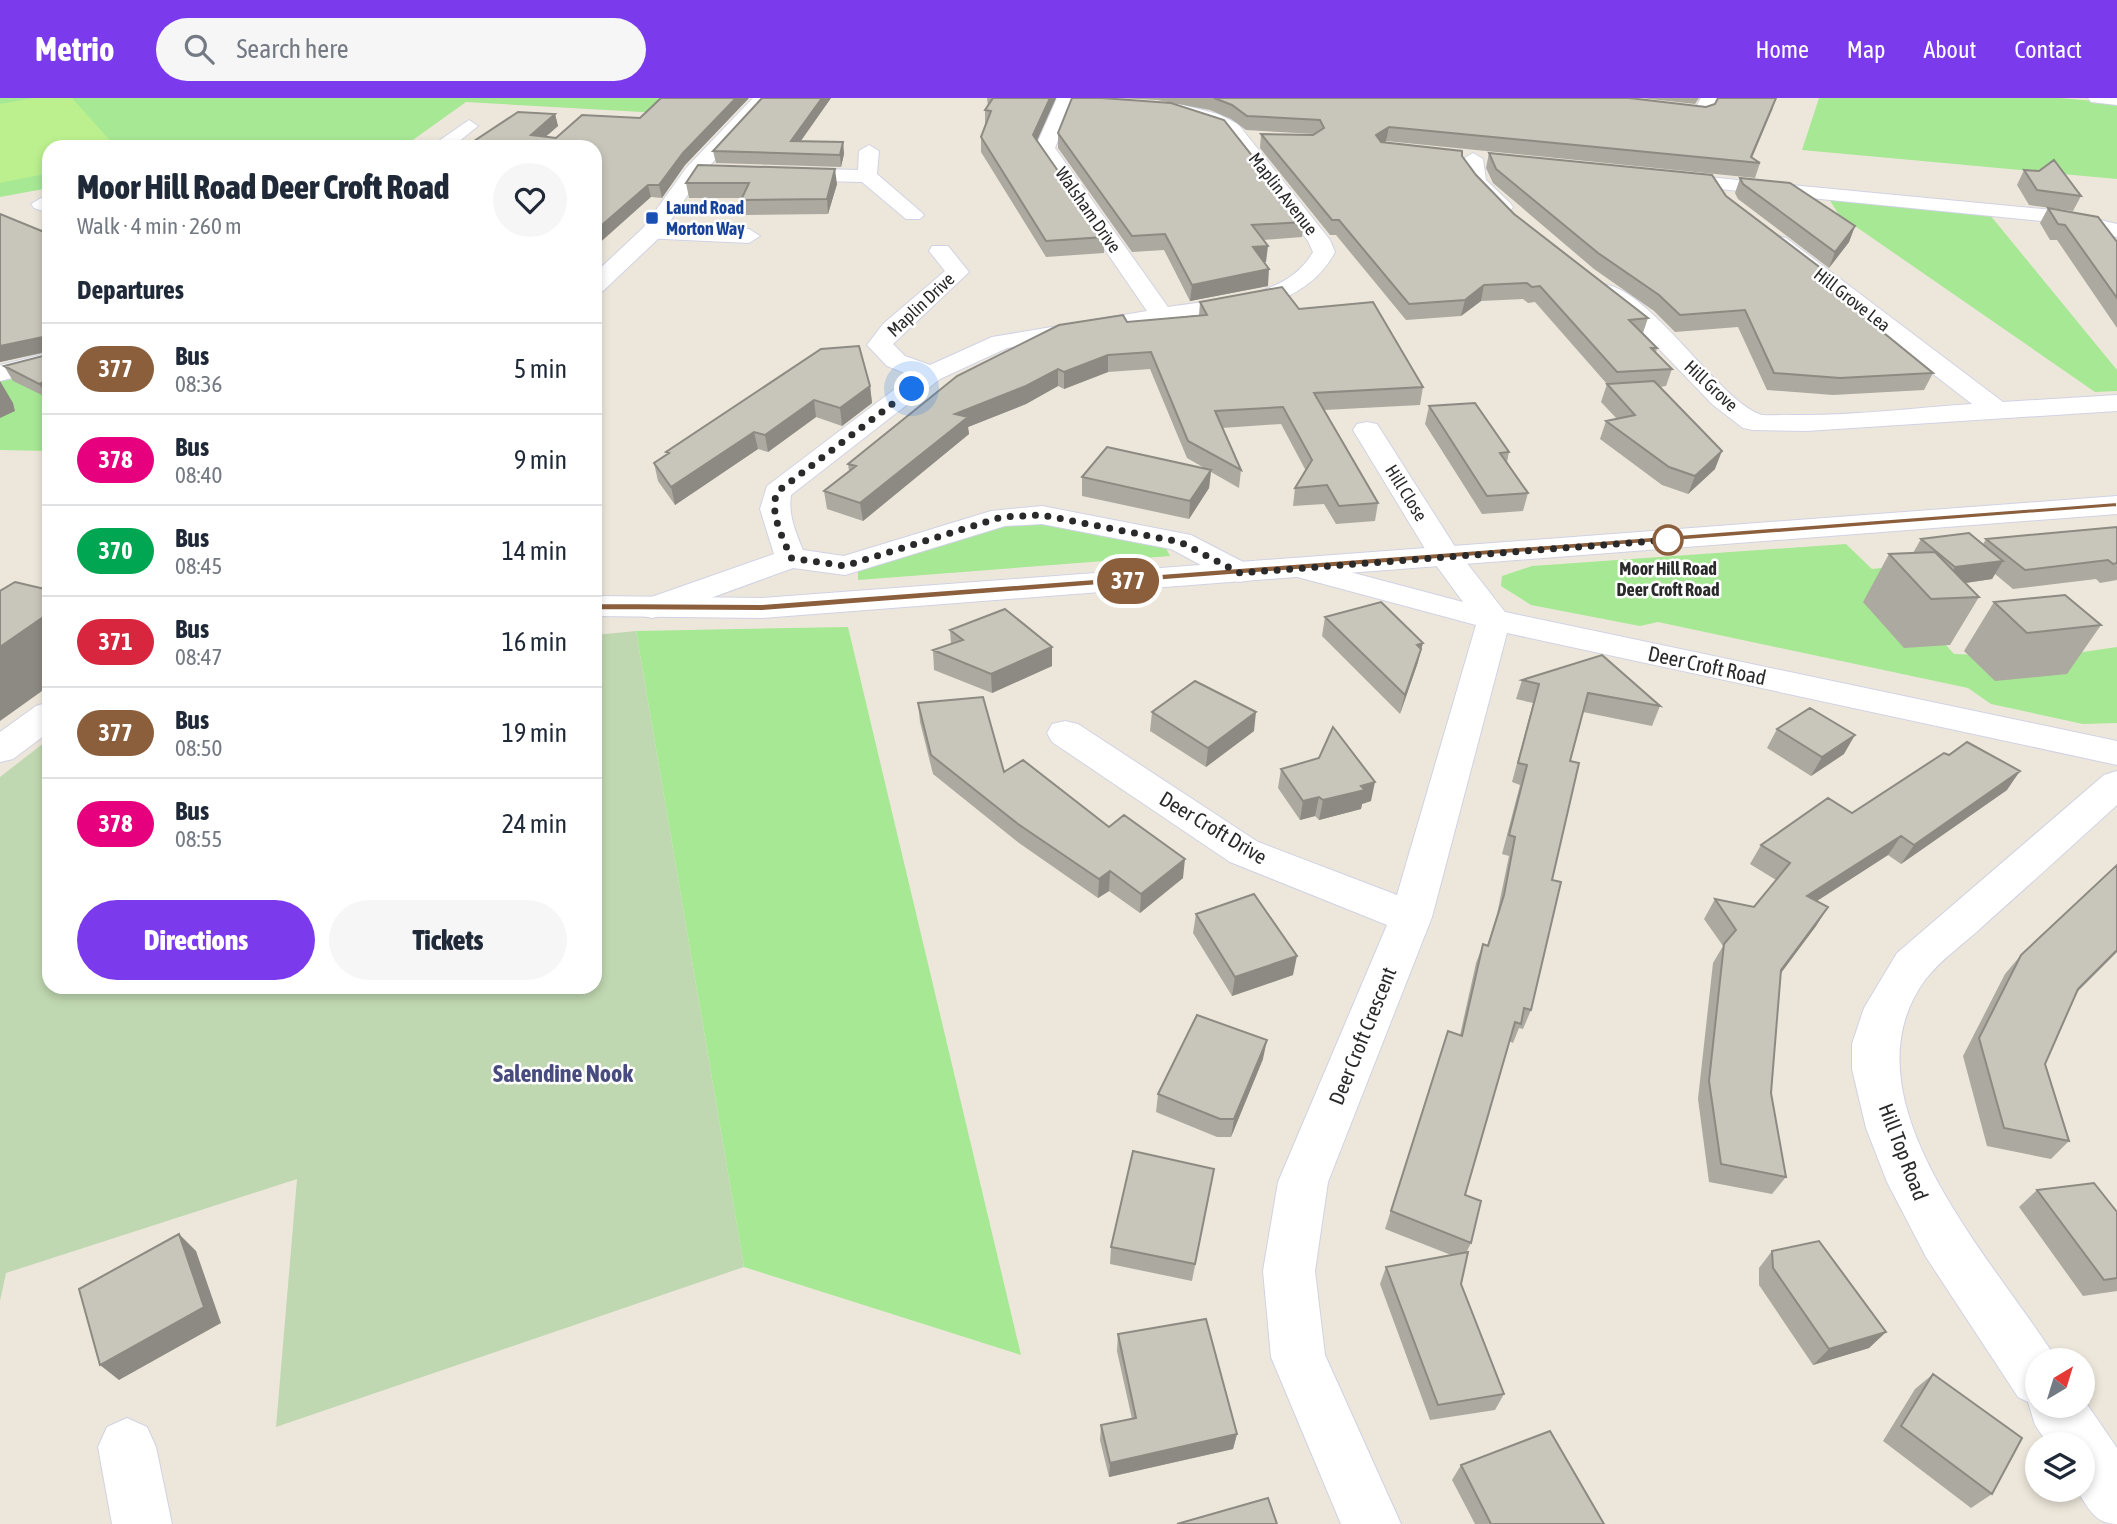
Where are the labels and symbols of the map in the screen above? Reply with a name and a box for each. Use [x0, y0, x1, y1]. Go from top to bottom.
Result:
street label: Maplin Avenue [1245, 148, 1322, 239]
street label: Walsham Drive [1051, 163, 1126, 256]
place label: Laund Road Morton Way [666, 197, 745, 239]
marker: Laund Road Morton Way [644, 210, 660, 226]
street label: Hill Grove Lea [1810, 263, 1895, 336]
street label: Maplin Drive [883, 268, 959, 341]
street label: Hill Grove [1680, 356, 1742, 416]
your location [894, 371, 929, 406]
street label: Hill Close [1381, 461, 1432, 525]
marker: Moor Hill Road Deer Croft Road [1653, 525, 1683, 555]
line badge: 377 [1088, 558, 1168, 604]
place label: Moor Hill Road Deer Croft Road [1617, 558, 1719, 600]
street label: Deer Croft Road [1646, 641, 1768, 689]
street label: Deer Croft Drive [1156, 786, 1271, 869]
street label: Deer Croft Crescent [1324, 963, 1401, 1108]
district label: Salendine Nook [493, 1060, 633, 1087]
street label: Hill Top Road [1874, 1100, 1933, 1203]
north arrow [2025, 1348, 2095, 1418]

